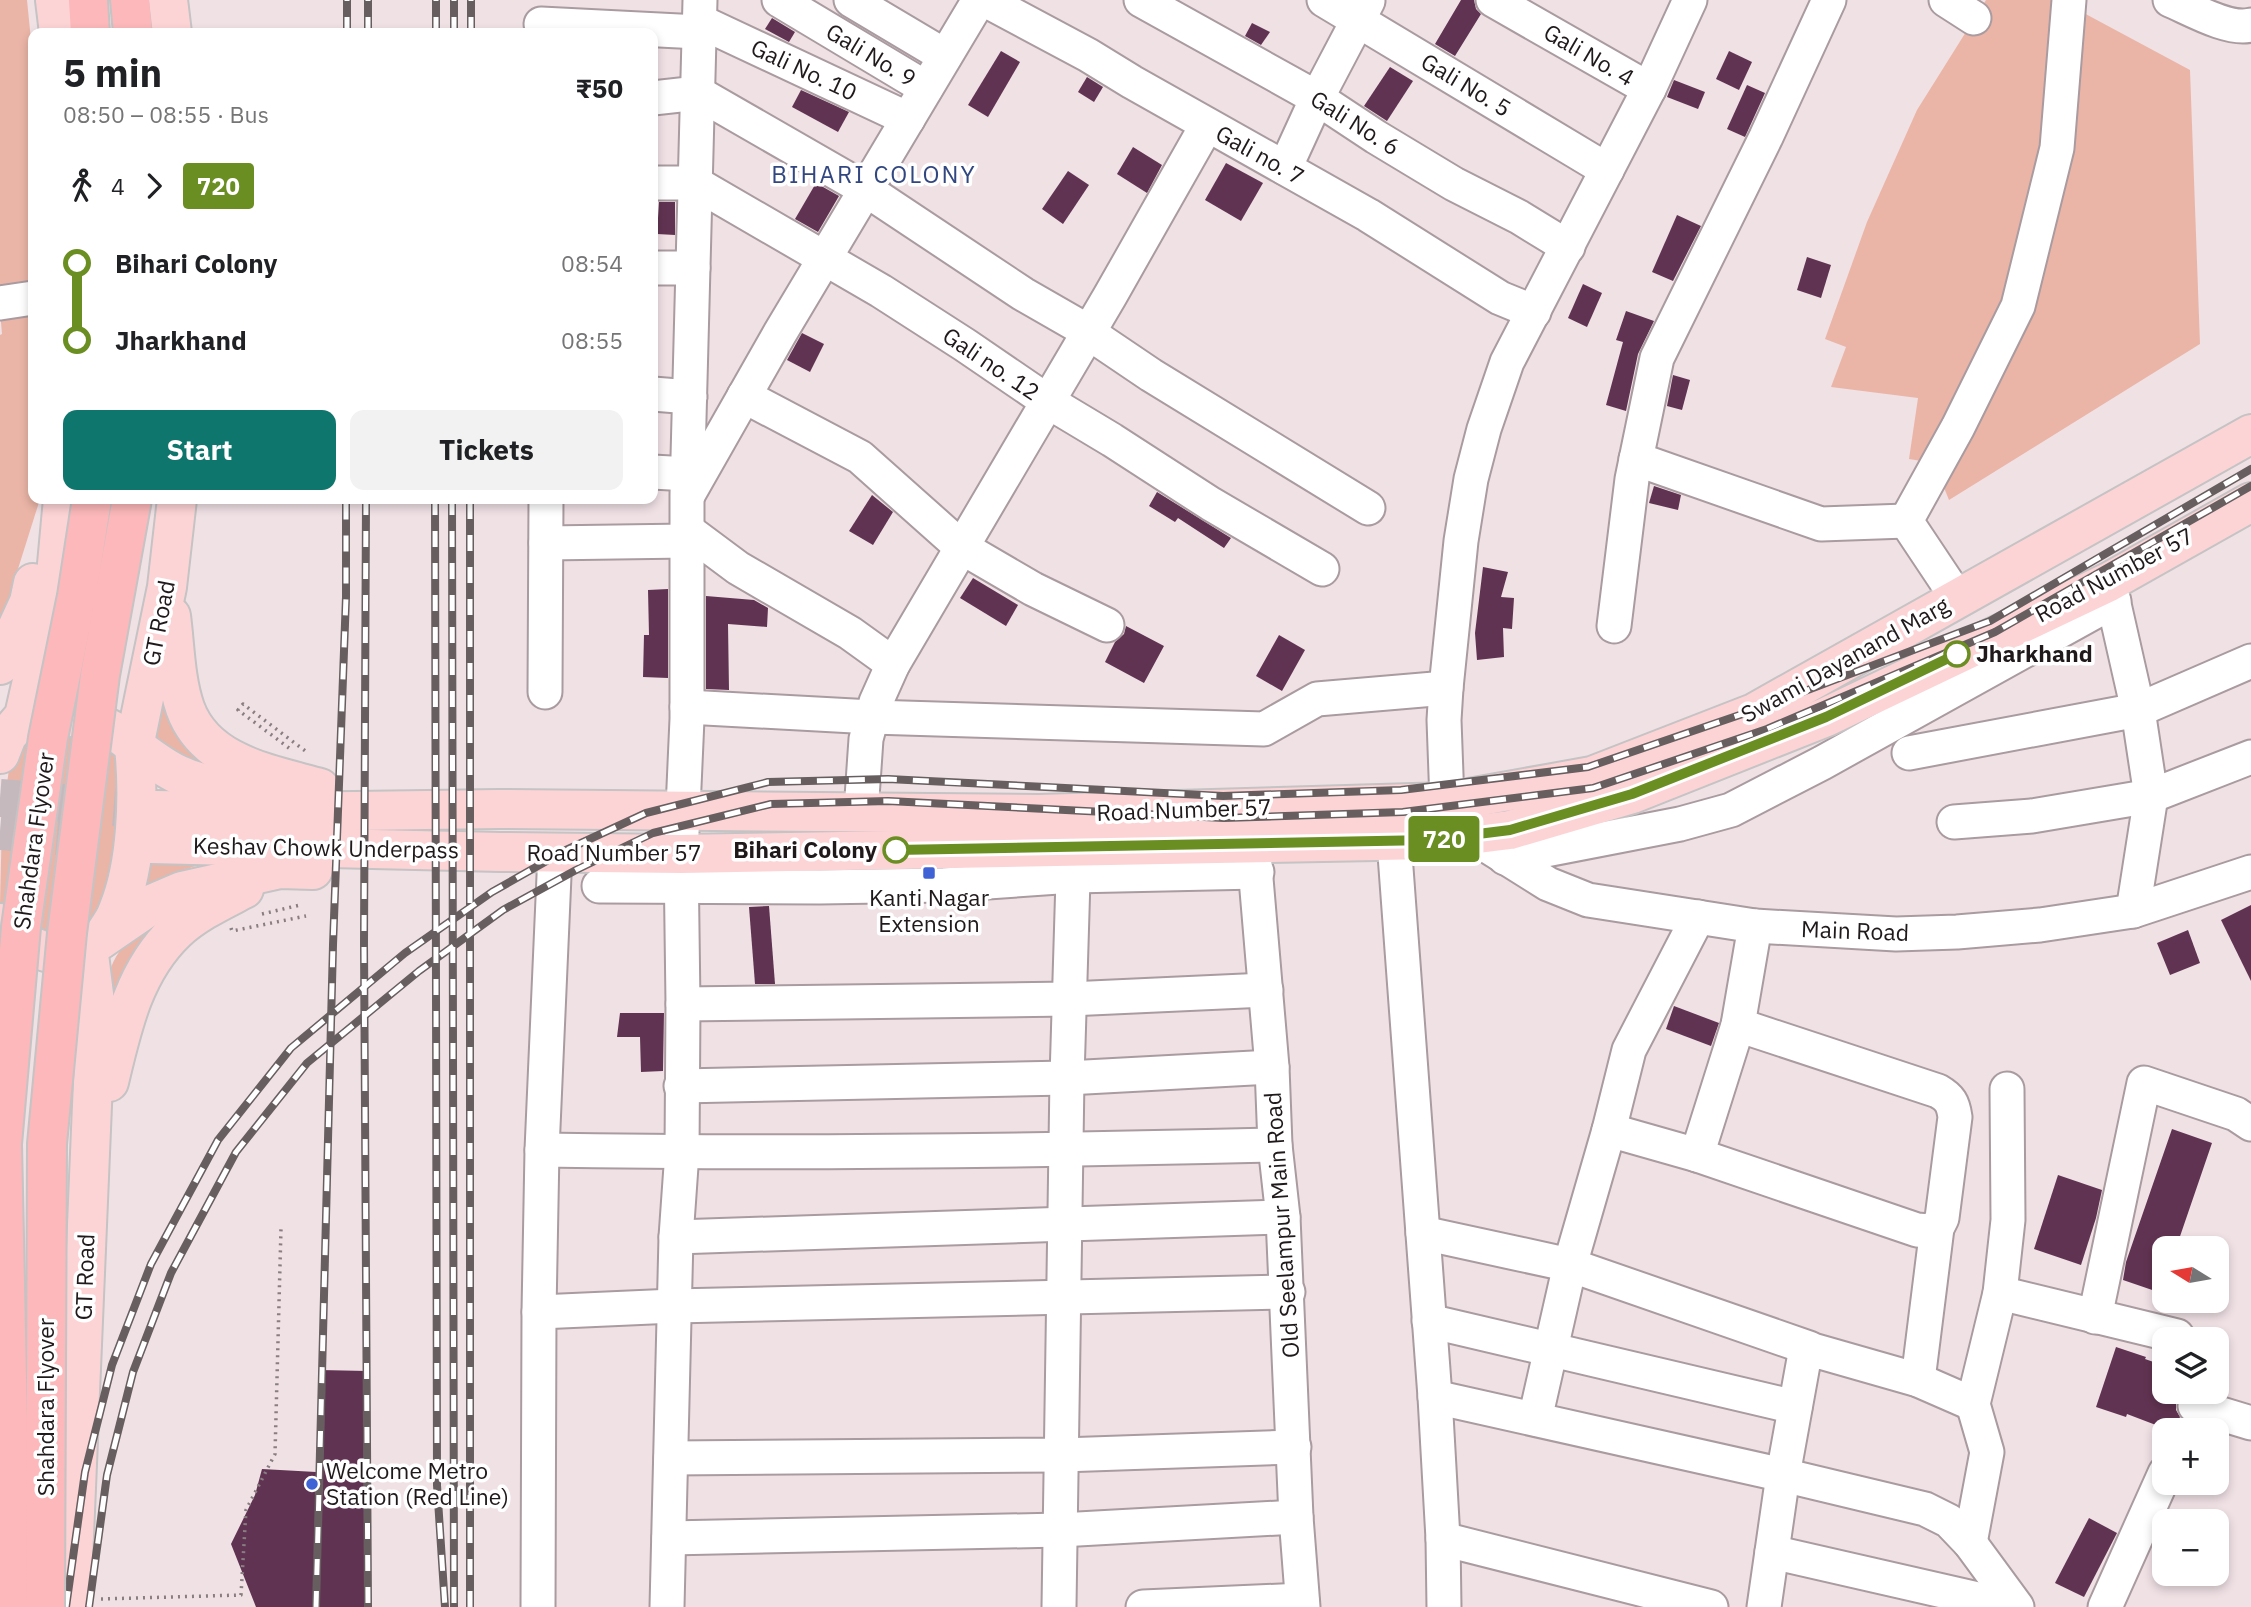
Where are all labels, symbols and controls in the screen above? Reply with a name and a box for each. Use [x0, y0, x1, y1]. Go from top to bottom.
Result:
street label: Gali No. 9 [821, 16, 922, 93]
street label: Gali No. 4 [1539, 16, 1640, 92]
street label: Gali No. 10 [747, 31, 862, 107]
street label: Gali No. 5 [1416, 46, 1517, 123]
text: 5 min [63, 48, 162, 97]
text: ₹50 [575, 71, 623, 105]
street label: Gali No. 6 [1305, 83, 1406, 161]
text: 08:50 – 08:55 · Bus [63, 99, 269, 129]
street label: Gali no. 7 [1211, 118, 1310, 191]
district label: BIHARI COLONY [771, 158, 977, 190]
icon: walk [63, 167, 101, 205]
icon: forward [135, 167, 173, 205]
text: 720 [197, 170, 240, 202]
text: 4 [111, 171, 125, 201]
text: Bihari Colony [115, 246, 277, 280]
text: 08:54 [561, 248, 623, 278]
street label: Gali no. 12 [937, 320, 1046, 406]
text: Jharkhand [115, 323, 247, 357]
text: 08:55 [561, 325, 623, 355]
button: Start [63, 410, 336, 490]
button: Tickets [350, 410, 623, 490]
street label: Road Number 57 [2029, 520, 2198, 628]
street label: GT Road [135, 577, 181, 668]
street label: Swami Dayanand Marg [1735, 589, 1954, 729]
place label: Jharkhand [1976, 638, 2093, 668]
marker: Jharkhand [1944, 641, 1970, 667]
street label: Shahdara Flyover [6, 750, 60, 931]
street label: Road Number 57 [1096, 791, 1272, 827]
line badge: 720 [1404, 816, 1484, 862]
text: 720 [1422, 823, 1466, 855]
street label: Keshav Chowk Underpass [193, 830, 459, 864]
place label: Bihari Colony [733, 834, 878, 864]
street label: Road Number 57 [526, 837, 702, 867]
marker: Bihari Colony [883, 837, 909, 863]
marker: Kanti Nagar Extension [921, 865, 937, 881]
place label: Kanti Nagar Extension [869, 882, 990, 938]
street label: Main Road [1801, 913, 1910, 947]
street label: Old Seelampur Main Road [1257, 1091, 1305, 1359]
street label: GT Road [67, 1233, 101, 1321]
north arrow [2152, 1236, 2230, 1312]
map controls [2152, 1236, 2229, 1586]
street label: Shahdara Flyover [30, 1317, 60, 1496]
button: layers [2152, 1327, 2229, 1404]
button: + [2152, 1418, 2229, 1495]
place label: Welcome Metro Station (Red Line) [326, 1455, 509, 1511]
marker: Welcome Metro Station (Red Line) [304, 1476, 320, 1492]
button: − [2152, 1509, 2229, 1586]

